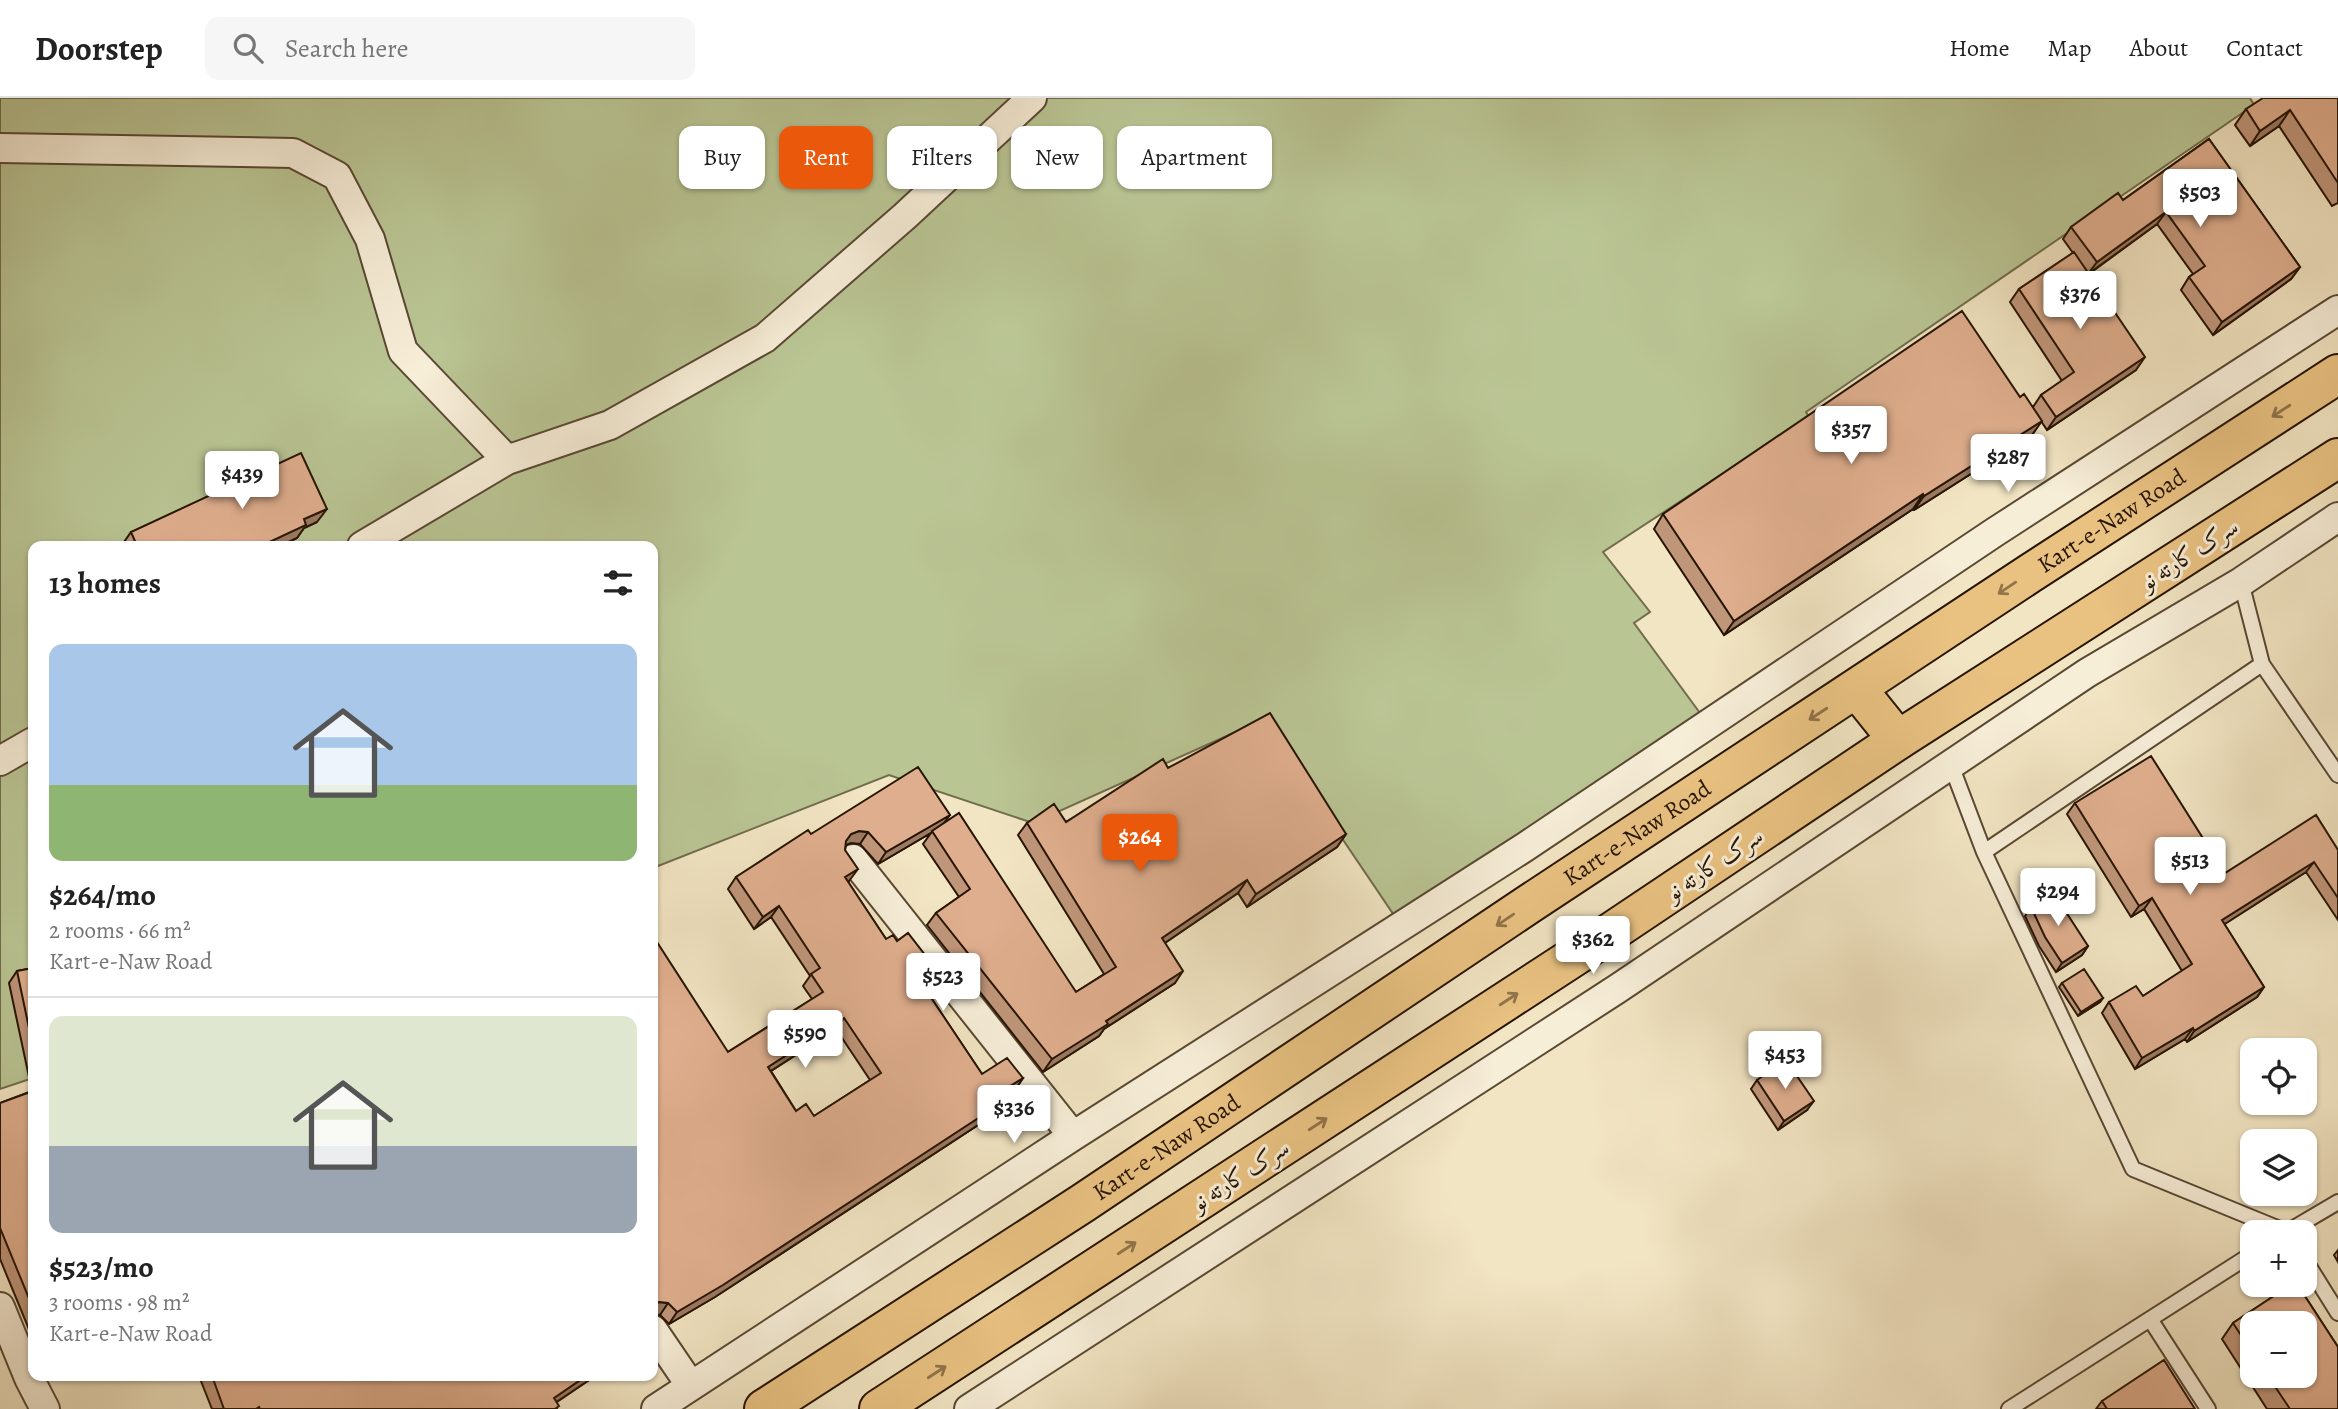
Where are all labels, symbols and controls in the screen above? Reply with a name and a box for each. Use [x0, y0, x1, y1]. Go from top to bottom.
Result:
search box [205, 17, 695, 80]
text: Doorstep [35, 26, 163, 71]
icon: search [229, 29, 267, 67]
text: Search here [285, 31, 408, 66]
text: Home [1949, 32, 2010, 64]
text: Map [2048, 32, 2092, 64]
text: About [2130, 32, 2188, 64]
text: Contact [2226, 32, 2303, 64]
chip: Buy [679, 126, 765, 189]
chip: Rent [779, 126, 873, 189]
chip: Filters [887, 126, 997, 189]
chip: New [1011, 126, 1103, 189]
chip: Apartment [1117, 126, 1272, 189]
pin: $503 [2159, 170, 2241, 229]
text: $503 [2179, 176, 2221, 207]
pin: $376 [2039, 272, 2121, 331]
text: $376 [2059, 278, 2101, 309]
one-way arrow [2271, 405, 2291, 419]
pin: $357 [1810, 406, 1892, 466]
text: $357 [1831, 413, 1871, 444]
pin: $287 [1967, 434, 2049, 494]
text: $287 [1987, 441, 2029, 472]
pin: $439 [201, 452, 283, 511]
text: $439 [221, 458, 263, 489]
street label: Kart-e-Naw Road [2031, 461, 2192, 580]
street label: سرک کارته نو [2132, 510, 2244, 599]
text: 13 homes [49, 563, 161, 603]
icon: filters [599, 564, 637, 602]
one-way arrow [1998, 582, 2018, 596]
icon: home [280, 690, 406, 816]
one-way arrow [1809, 707, 1828, 722]
street label: Kart-e-Naw Road [1557, 772, 1717, 893]
pin: $264 [1099, 814, 1181, 874]
street label: سرک کارته نو [1657, 820, 1769, 909]
text: $264 [1118, 821, 1162, 852]
pin: $513 [2149, 838, 2231, 897]
text: $513 [2171, 844, 2209, 875]
pin: $294 [2017, 868, 2099, 928]
text: $264/mo [49, 875, 156, 915]
text: $294 [2036, 875, 2080, 906]
one-way arrow [1496, 913, 1515, 927]
text: 2 rooms · 66 m² [49, 915, 191, 946]
pin: $362 [1552, 916, 1634, 976]
text: $362 [1572, 923, 1614, 954]
text: Kart-e-Naw Road [49, 946, 212, 977]
pin: $523 [902, 954, 984, 1013]
text: $523 [922, 960, 964, 991]
one-way arrow [1498, 992, 1518, 1006]
pin: $590 [764, 1010, 846, 1070]
text: $590 [784, 1017, 826, 1048]
pin: $453 [1744, 1032, 1826, 1091]
text: $453 [1764, 1038, 1806, 1069]
map controls [2240, 1038, 2317, 1388]
button: locate [2240, 1038, 2317, 1115]
icon: home [280, 1062, 406, 1188]
pin: $336 [973, 1086, 1055, 1145]
street label: Kart-e-Naw Road [1087, 1086, 1246, 1208]
text: $336 [993, 1092, 1035, 1123]
one-way arrow [1308, 1116, 1327, 1131]
button: layers [2240, 1129, 2317, 1206]
street label: سرک کارته نو [1183, 1131, 1295, 1220]
button: + [2240, 1220, 2317, 1297]
one-way arrow [1117, 1241, 1137, 1255]
text: $523/mo [49, 1247, 154, 1287]
text: 3 rooms · 98 m² [49, 1287, 190, 1318]
button: − [2240, 1311, 2317, 1388]
text: Kart-e-Naw Road [49, 1318, 212, 1349]
one-way arrow [926, 1365, 946, 1379]

